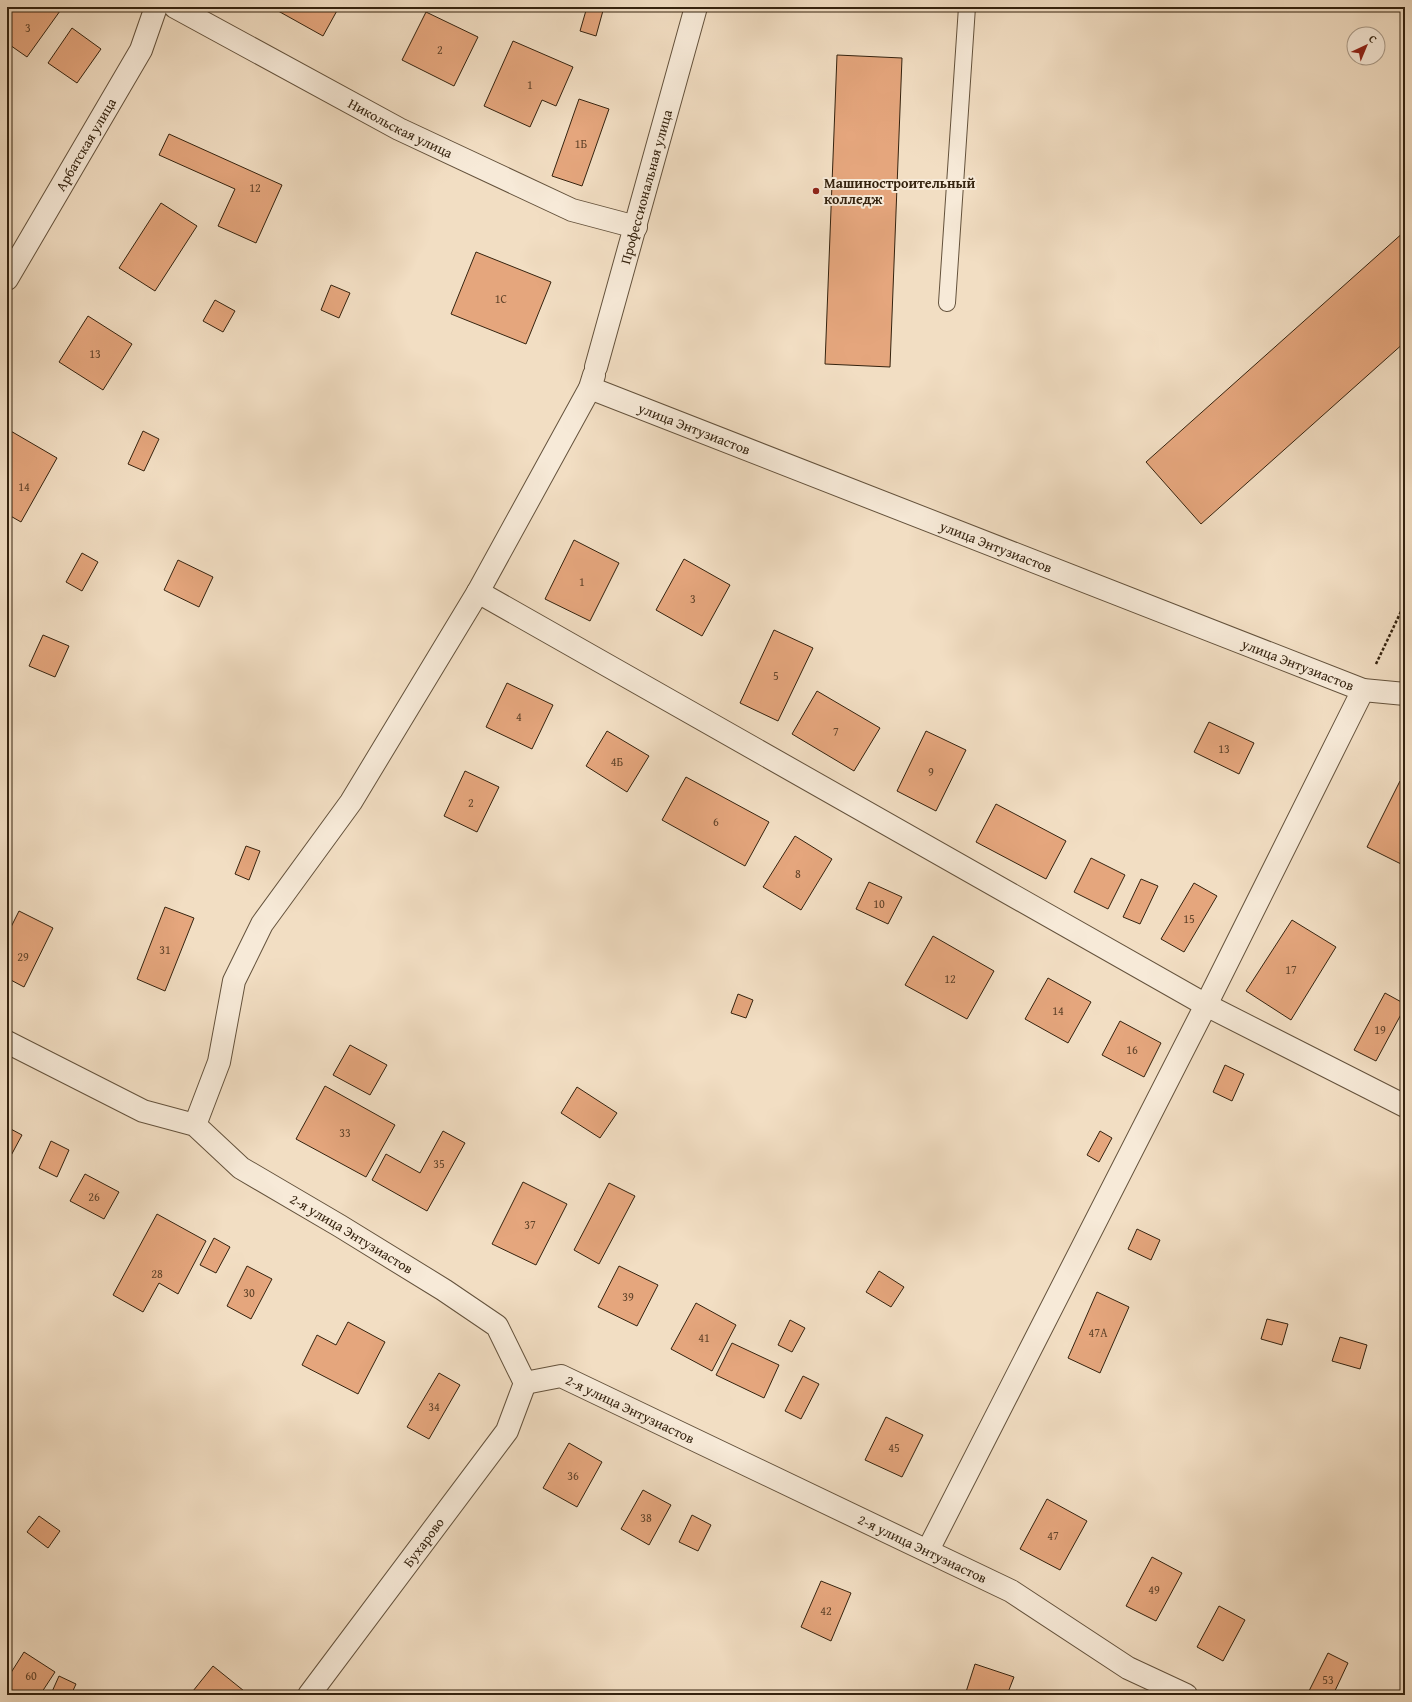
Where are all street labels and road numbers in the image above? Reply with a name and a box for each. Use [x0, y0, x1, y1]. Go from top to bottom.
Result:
street label: Никольская улица [345, 93, 456, 163]
street label: Арбатская улица [51, 94, 121, 195]
street label: Профессиональная улица [615, 107, 677, 266]
street label: улица Энтузиастов [634, 397, 754, 460]
street label: улица Энтузиастов [936, 515, 1055, 578]
street label: улица Энтузиастов [1238, 633, 1357, 696]
street label: 2-я улица Энтузиастов [286, 1189, 417, 1279]
street label: 2-я улица Энтузиастов [562, 1370, 698, 1448]
street label: 2-я улица Энтузиастов [855, 1509, 990, 1588]
street label: Бухарово [398, 1513, 449, 1571]

